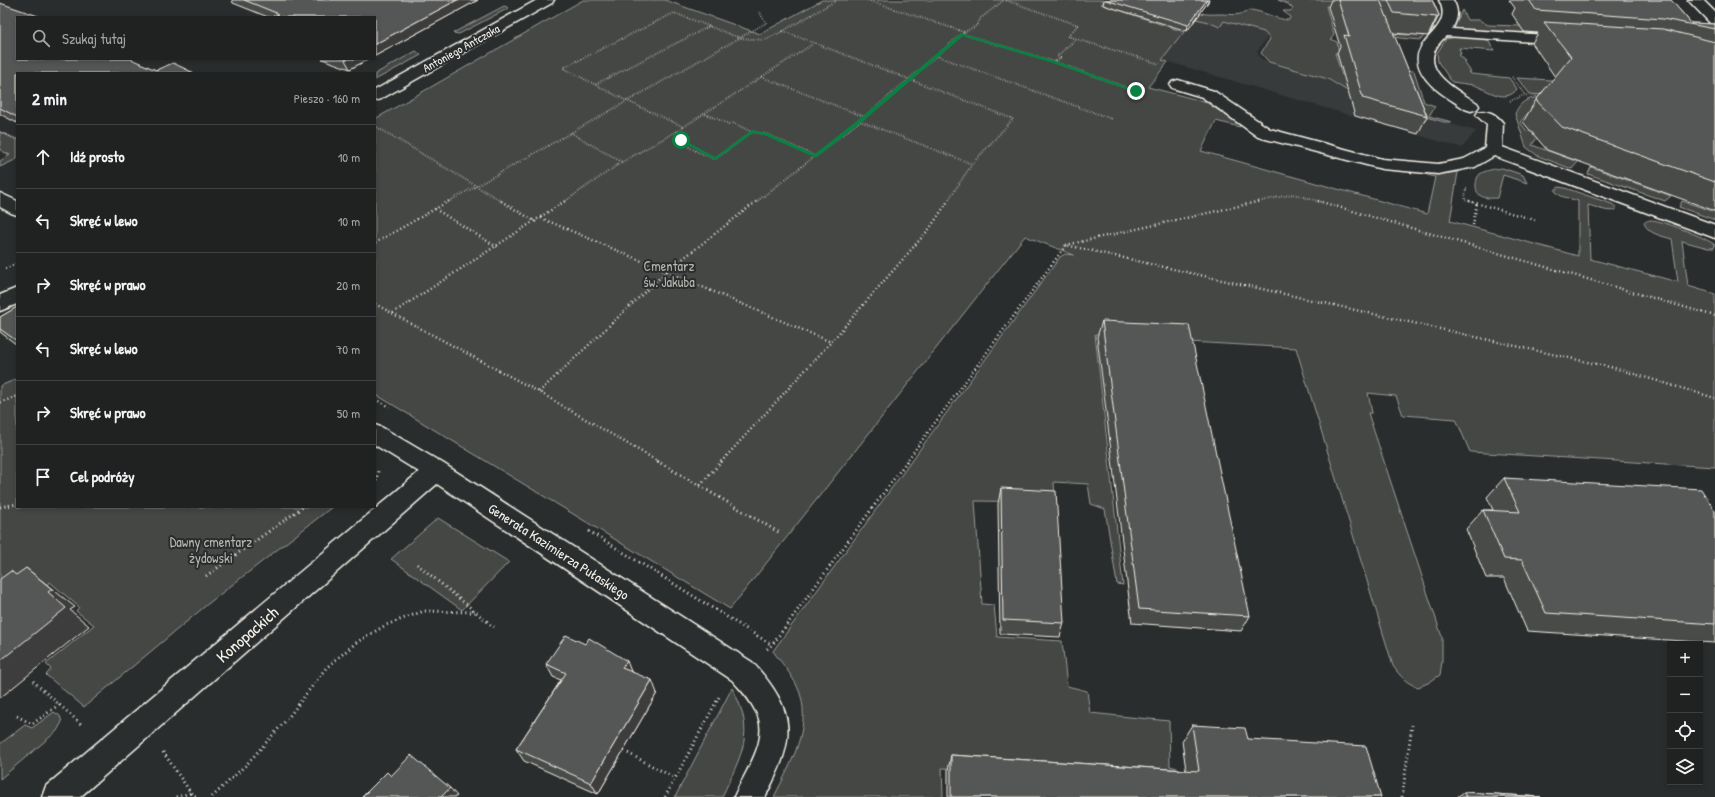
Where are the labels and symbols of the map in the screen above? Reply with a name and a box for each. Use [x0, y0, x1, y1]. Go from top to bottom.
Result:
street label: Antoniego Antczaka [419, 20, 503, 76]
route end [1127, 82, 1145, 100]
route start [672, 131, 690, 149]
park label: Cmentarz św. Jakuba [643, 256, 695, 291]
street label: Generała Kazimierza Pułaskiego [484, 498, 633, 605]
park label: Dawny cmentarz żydowski [170, 532, 252, 568]
street label: Konopackich [211, 601, 283, 667]

